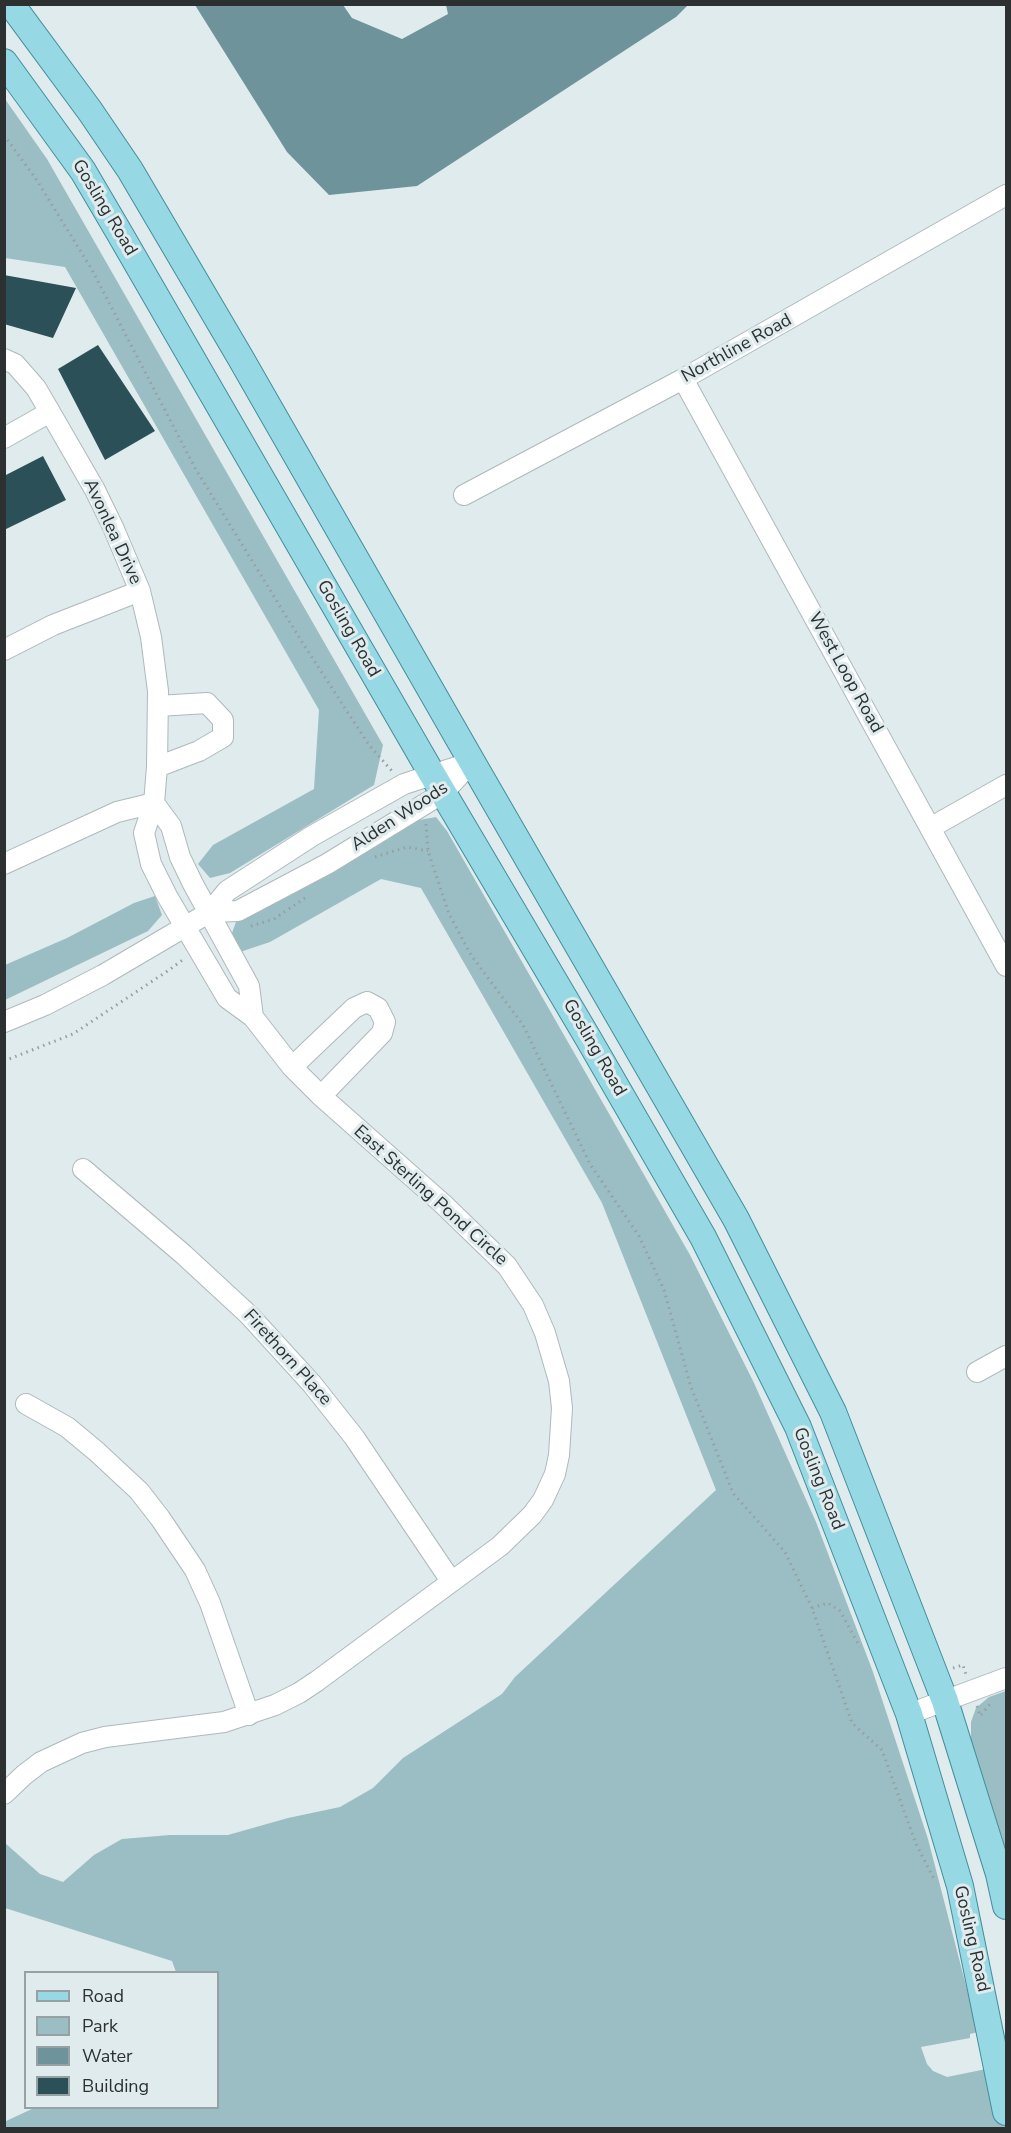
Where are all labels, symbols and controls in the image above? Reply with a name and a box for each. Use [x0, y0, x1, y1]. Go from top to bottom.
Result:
street label: Gosling Road [67, 156, 141, 260]
street label: Northline Road [678, 310, 796, 388]
street label: Avonlea Drive [78, 476, 146, 588]
street label: Gosling Road [312, 577, 384, 681]
street label: West Loop Road [803, 609, 887, 737]
street label: Alden Woods [347, 778, 453, 856]
street label: Gosling Road [558, 996, 630, 1100]
street label: East Sterling Pond Circle [349, 1121, 511, 1271]
street label: Firethorn Place [238, 1306, 336, 1410]
street label: Gosling Road [788, 1425, 848, 1533]
street label: Gosling Road [948, 1884, 994, 1994]
legend [24, 1971, 219, 2109]
text: Road [82, 1984, 124, 2008]
text: Park [82, 2014, 118, 2038]
text: Water [82, 2044, 133, 2068]
text: Building [82, 2074, 149, 2098]

